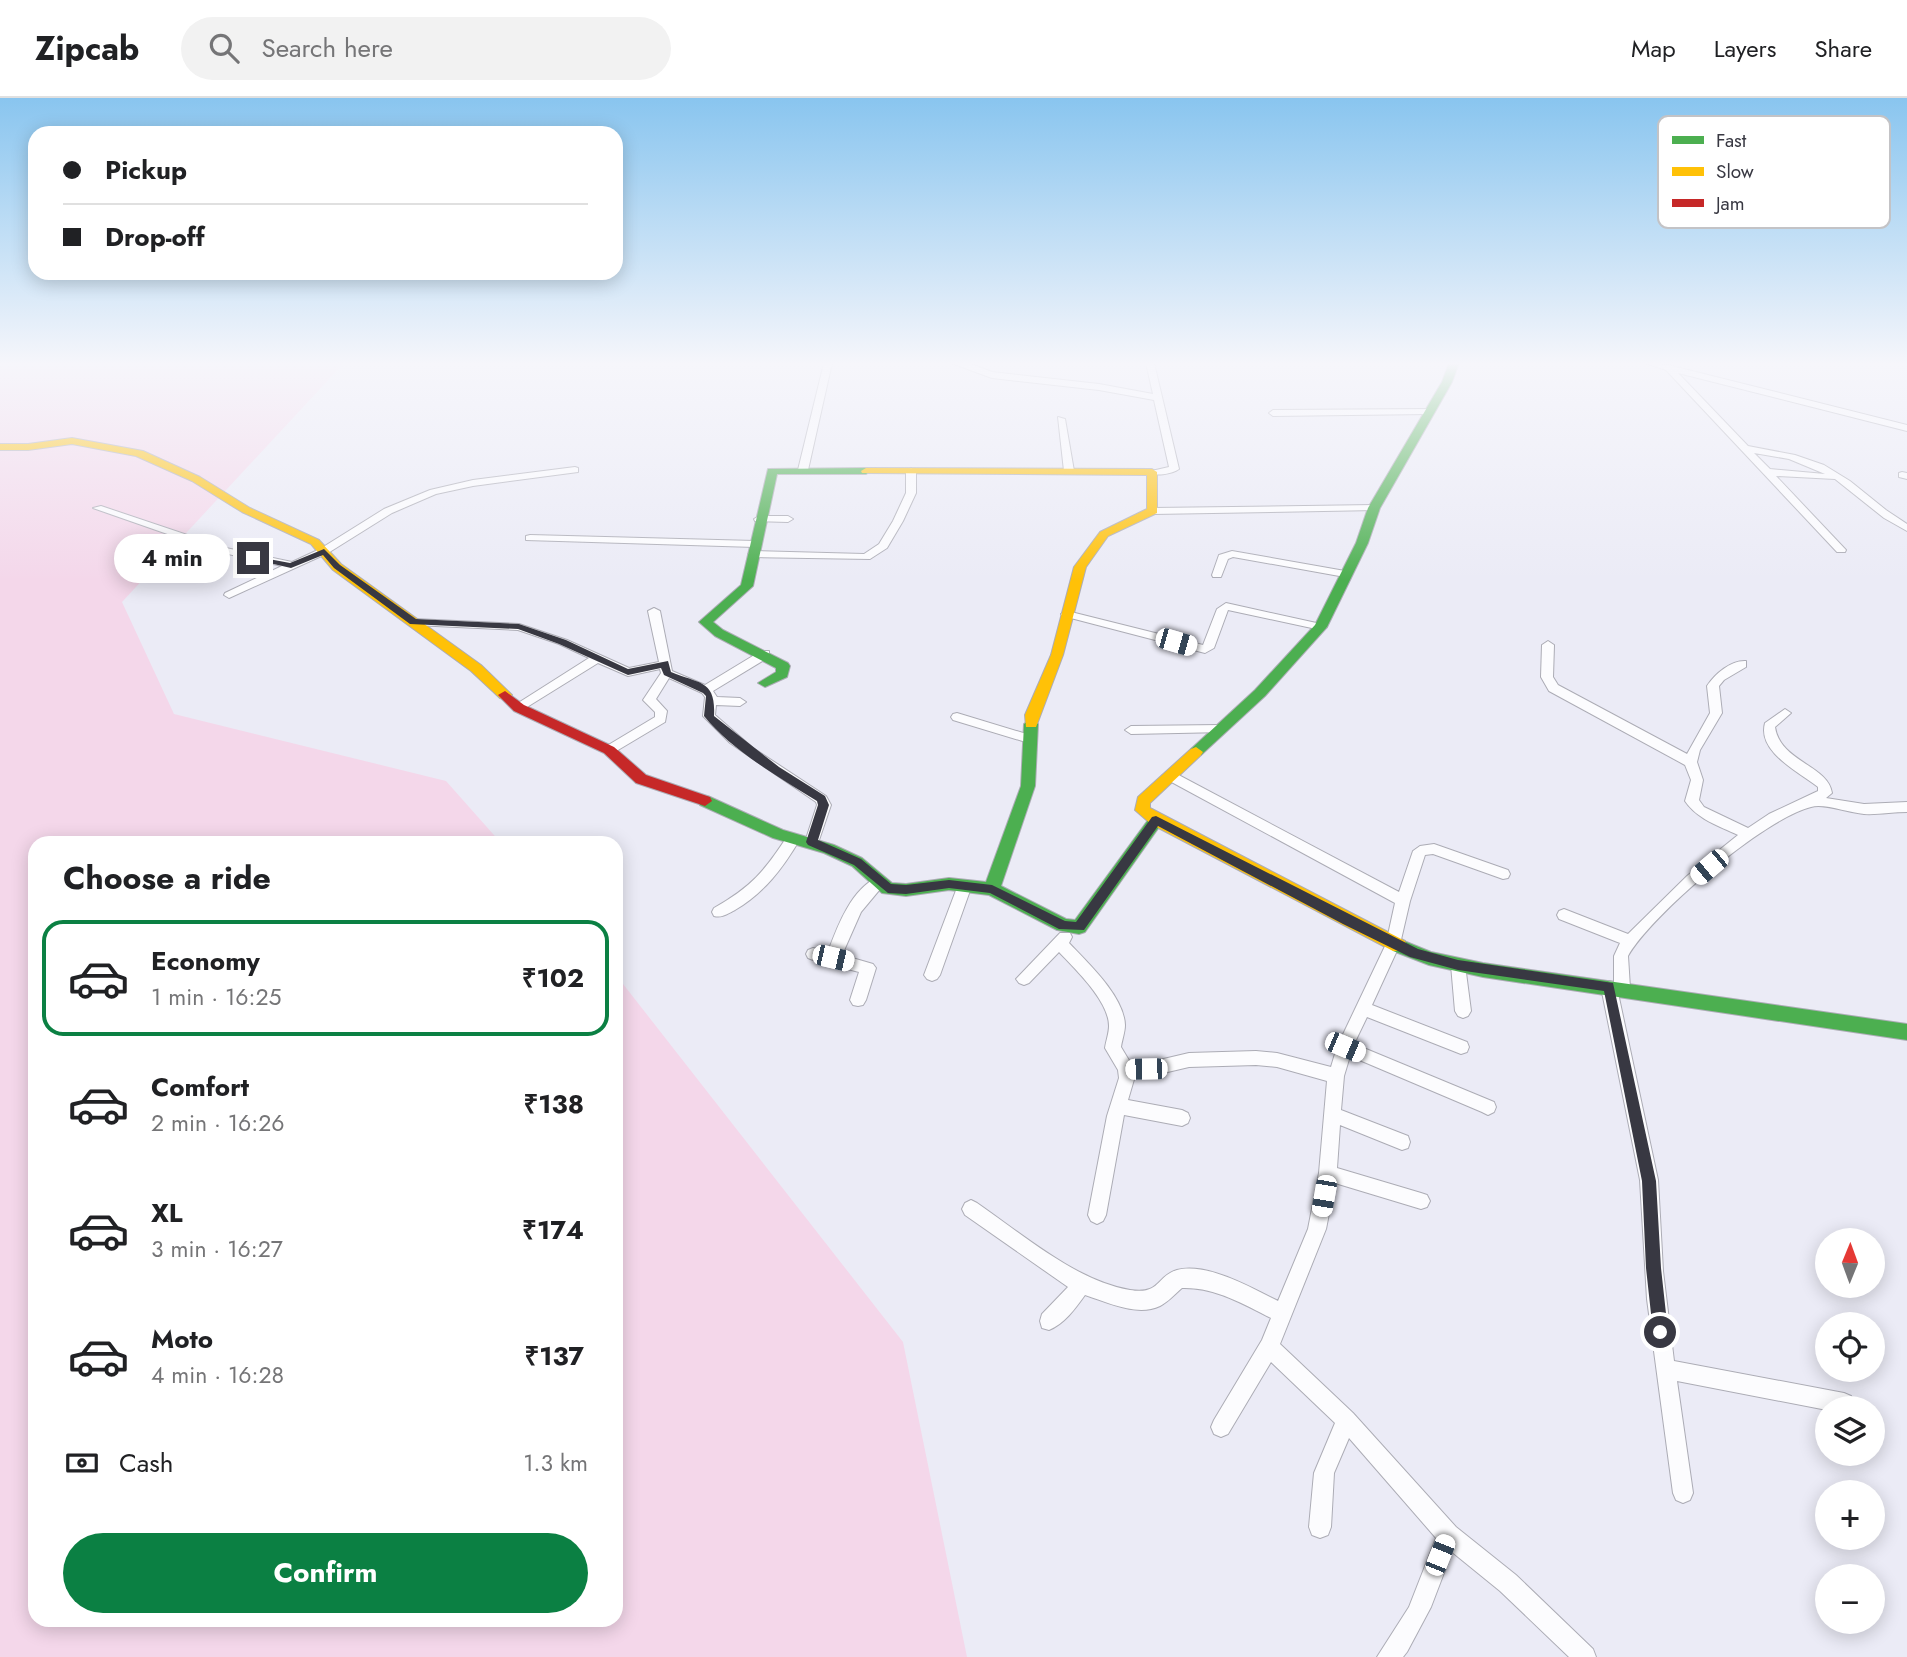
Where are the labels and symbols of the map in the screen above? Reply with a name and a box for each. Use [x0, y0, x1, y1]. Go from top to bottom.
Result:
legend [1658, 116, 1890, 228]
text: Fast [1716, 127, 1747, 154]
text: Slow [1716, 158, 1754, 185]
text: Jam [1713, 190, 1745, 217]
callout: 4 min [113, 533, 229, 582]
route end [237, 542, 269, 574]
car [1153, 626, 1200, 658]
car [1687, 845, 1732, 889]
car [811, 943, 856, 973]
car [1322, 1029, 1369, 1065]
car [1125, 1058, 1168, 1080]
car [1311, 1173, 1338, 1219]
north arrow [1815, 1228, 1885, 1298]
route start [1644, 1316, 1676, 1348]
car [1423, 1532, 1458, 1578]

